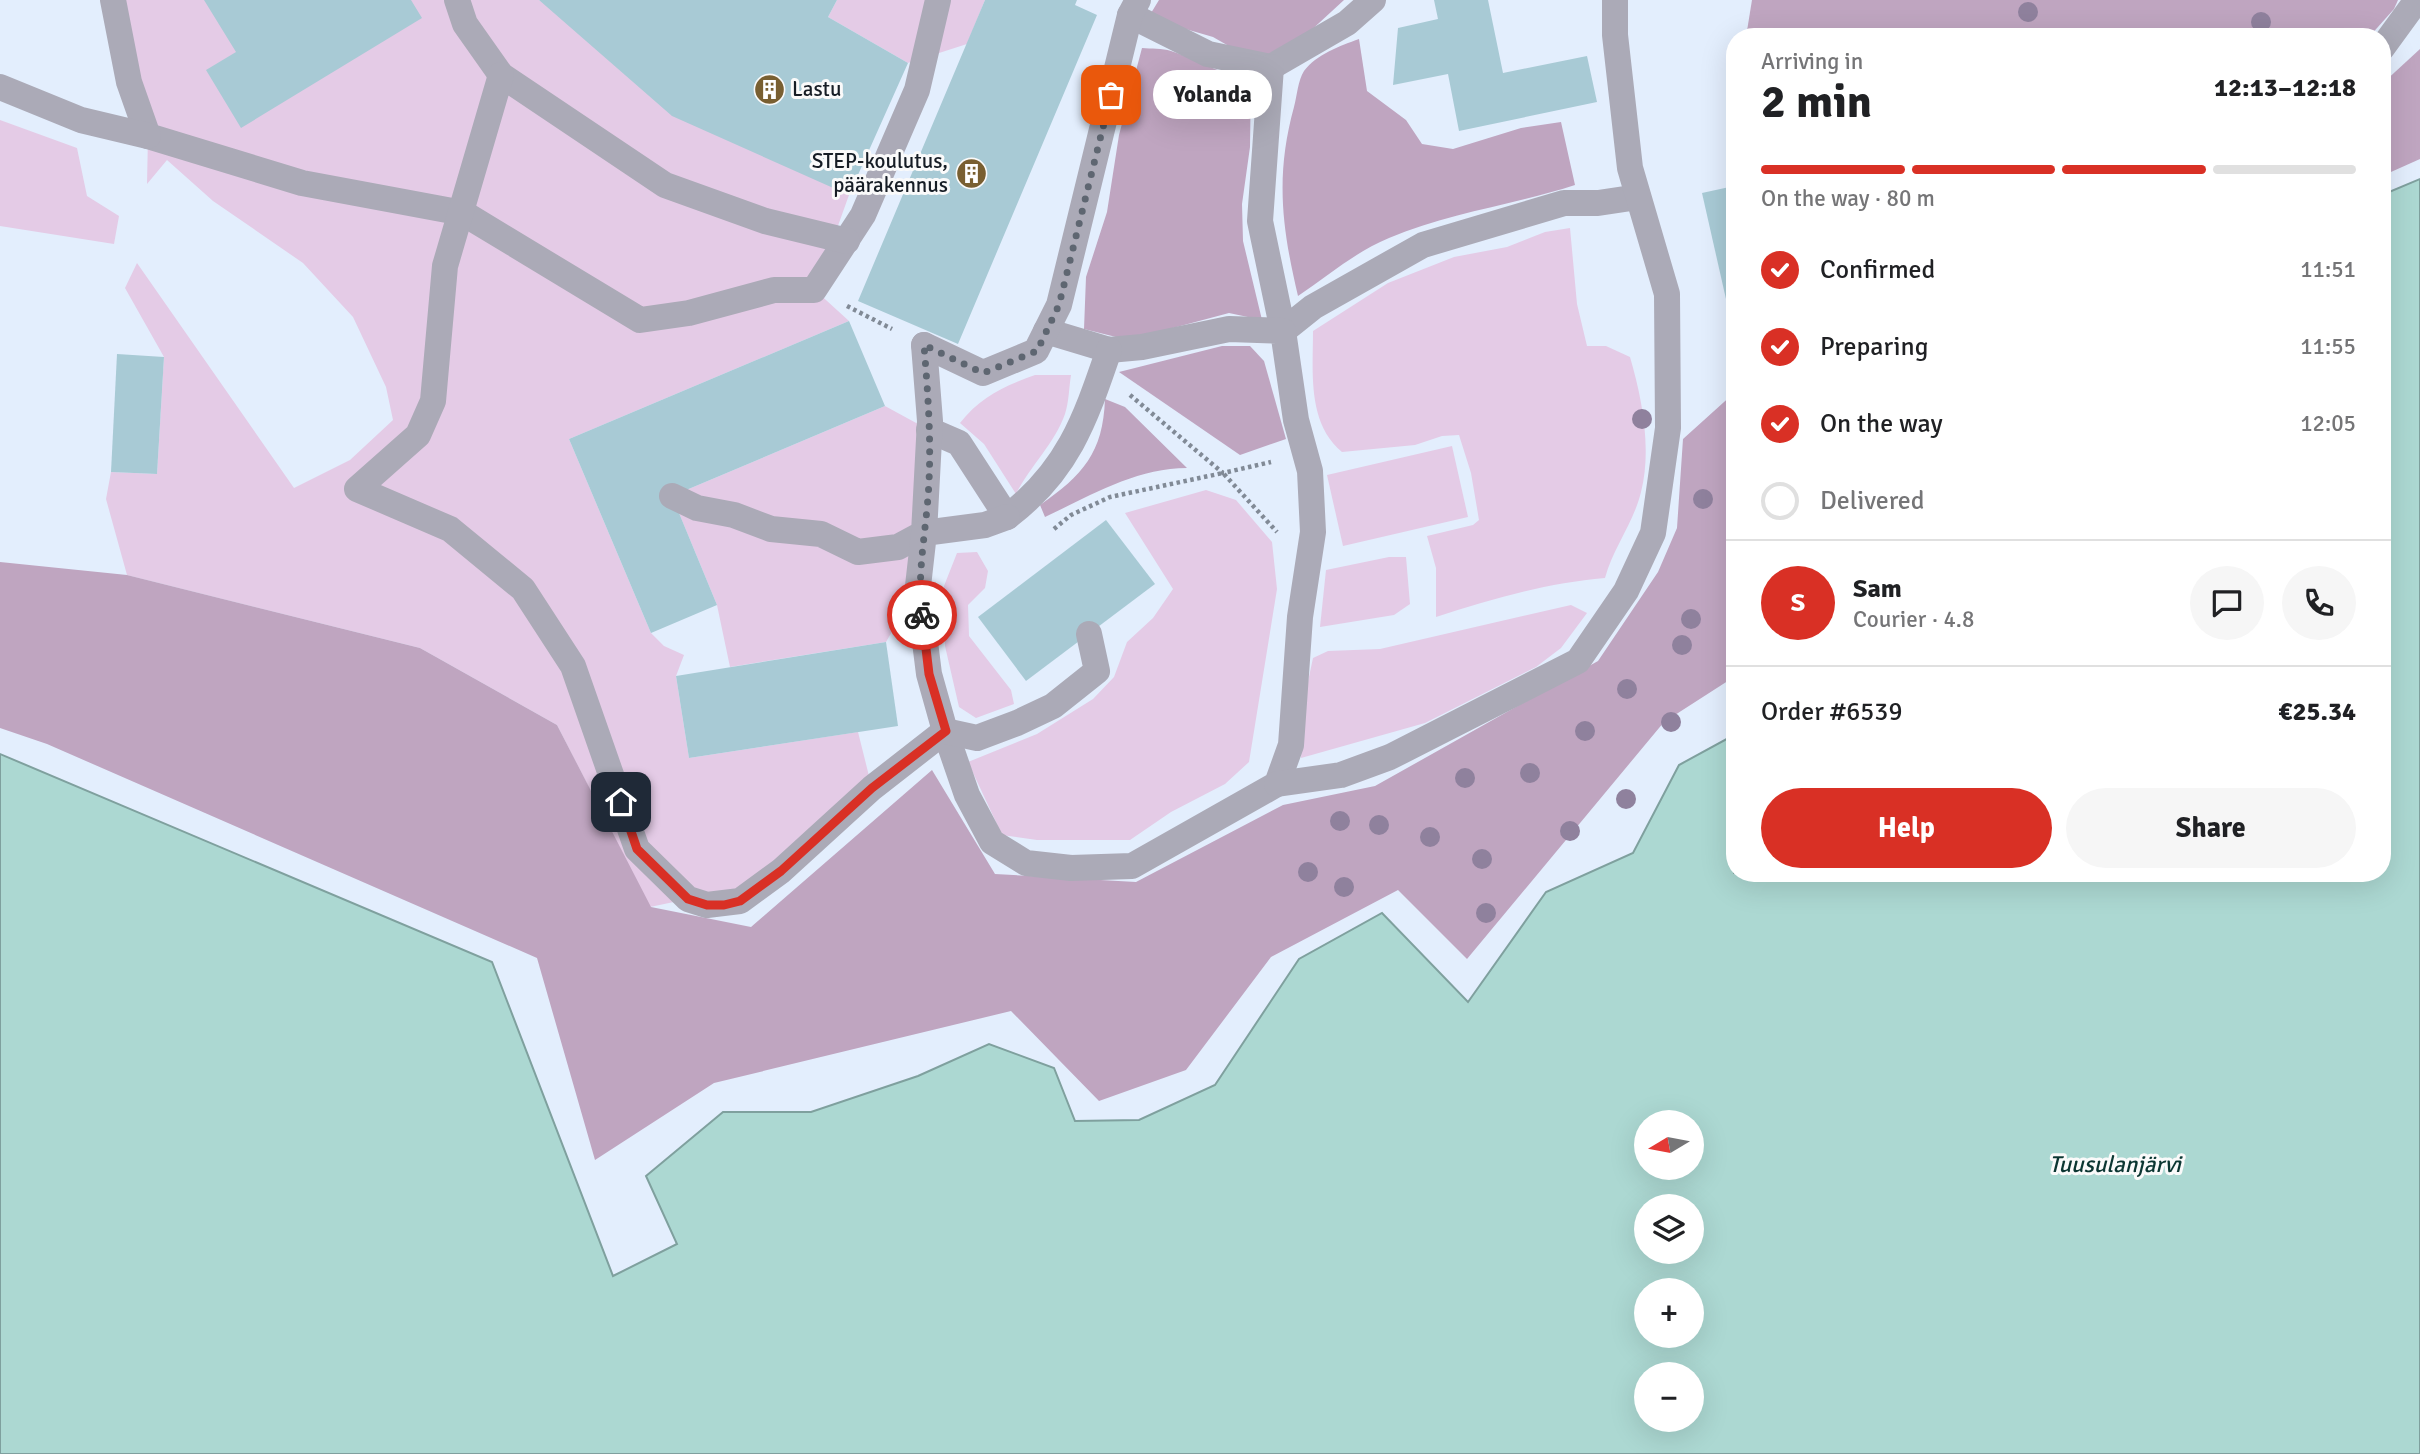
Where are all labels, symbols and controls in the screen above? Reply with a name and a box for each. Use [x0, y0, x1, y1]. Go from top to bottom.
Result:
text: Arriving in [1761, 47, 1863, 76]
pin [1081, 65, 1141, 125]
callout: Yolanda [1153, 70, 1272, 119]
building icon: Lastu [752, 72, 786, 106]
text: 12:13–12:18 [2214, 72, 2356, 104]
text: 2 min [1761, 74, 1872, 130]
place label: Lastu [792, 76, 841, 102]
icon: bag [1092, 76, 1130, 114]
text: Yolanda [1173, 80, 1252, 109]
place label: STEP-koulutus, päärakennus [812, 148, 948, 198]
building icon: STEP-koulutus, päärakennus [954, 156, 988, 190]
text: On the way · 80 m [1761, 184, 1935, 213]
icon: check [1761, 251, 1799, 289]
text: Confirmed [1820, 254, 1935, 286]
text: 11:51 [2300, 255, 2356, 284]
icon: check [1761, 328, 1799, 366]
text: Preparing [1820, 331, 1928, 363]
text: 11:55 [2300, 332, 2356, 361]
icon: check [1761, 405, 1799, 443]
text: On the way [1820, 408, 1943, 440]
text: 12:05 [2300, 409, 2356, 438]
text: Delivered [1820, 485, 1925, 517]
button: chat [2190, 566, 2264, 640]
button: phone [2282, 566, 2356, 640]
text: Sam [1853, 573, 1902, 605]
courier [887, 580, 957, 650]
text: S [1791, 587, 1805, 619]
icon: bike [903, 596, 941, 634]
text: Courier · 4.8 [1853, 605, 1974, 634]
text: Order #6539 [1761, 696, 1902, 728]
text: €25.34 [2278, 696, 2356, 728]
pin [591, 772, 651, 832]
icon: home [602, 783, 640, 821]
button: Help [1761, 788, 2052, 868]
button: Share [2066, 788, 2356, 868]
north arrow [1634, 1110, 1704, 1180]
map controls [1634, 1110, 1704, 1432]
water label: Tuusulanjärvi [2049, 1150, 2184, 1179]
button: layers [1634, 1194, 1704, 1264]
button: + [1634, 1278, 1704, 1348]
button: − [1634, 1362, 1704, 1432]

